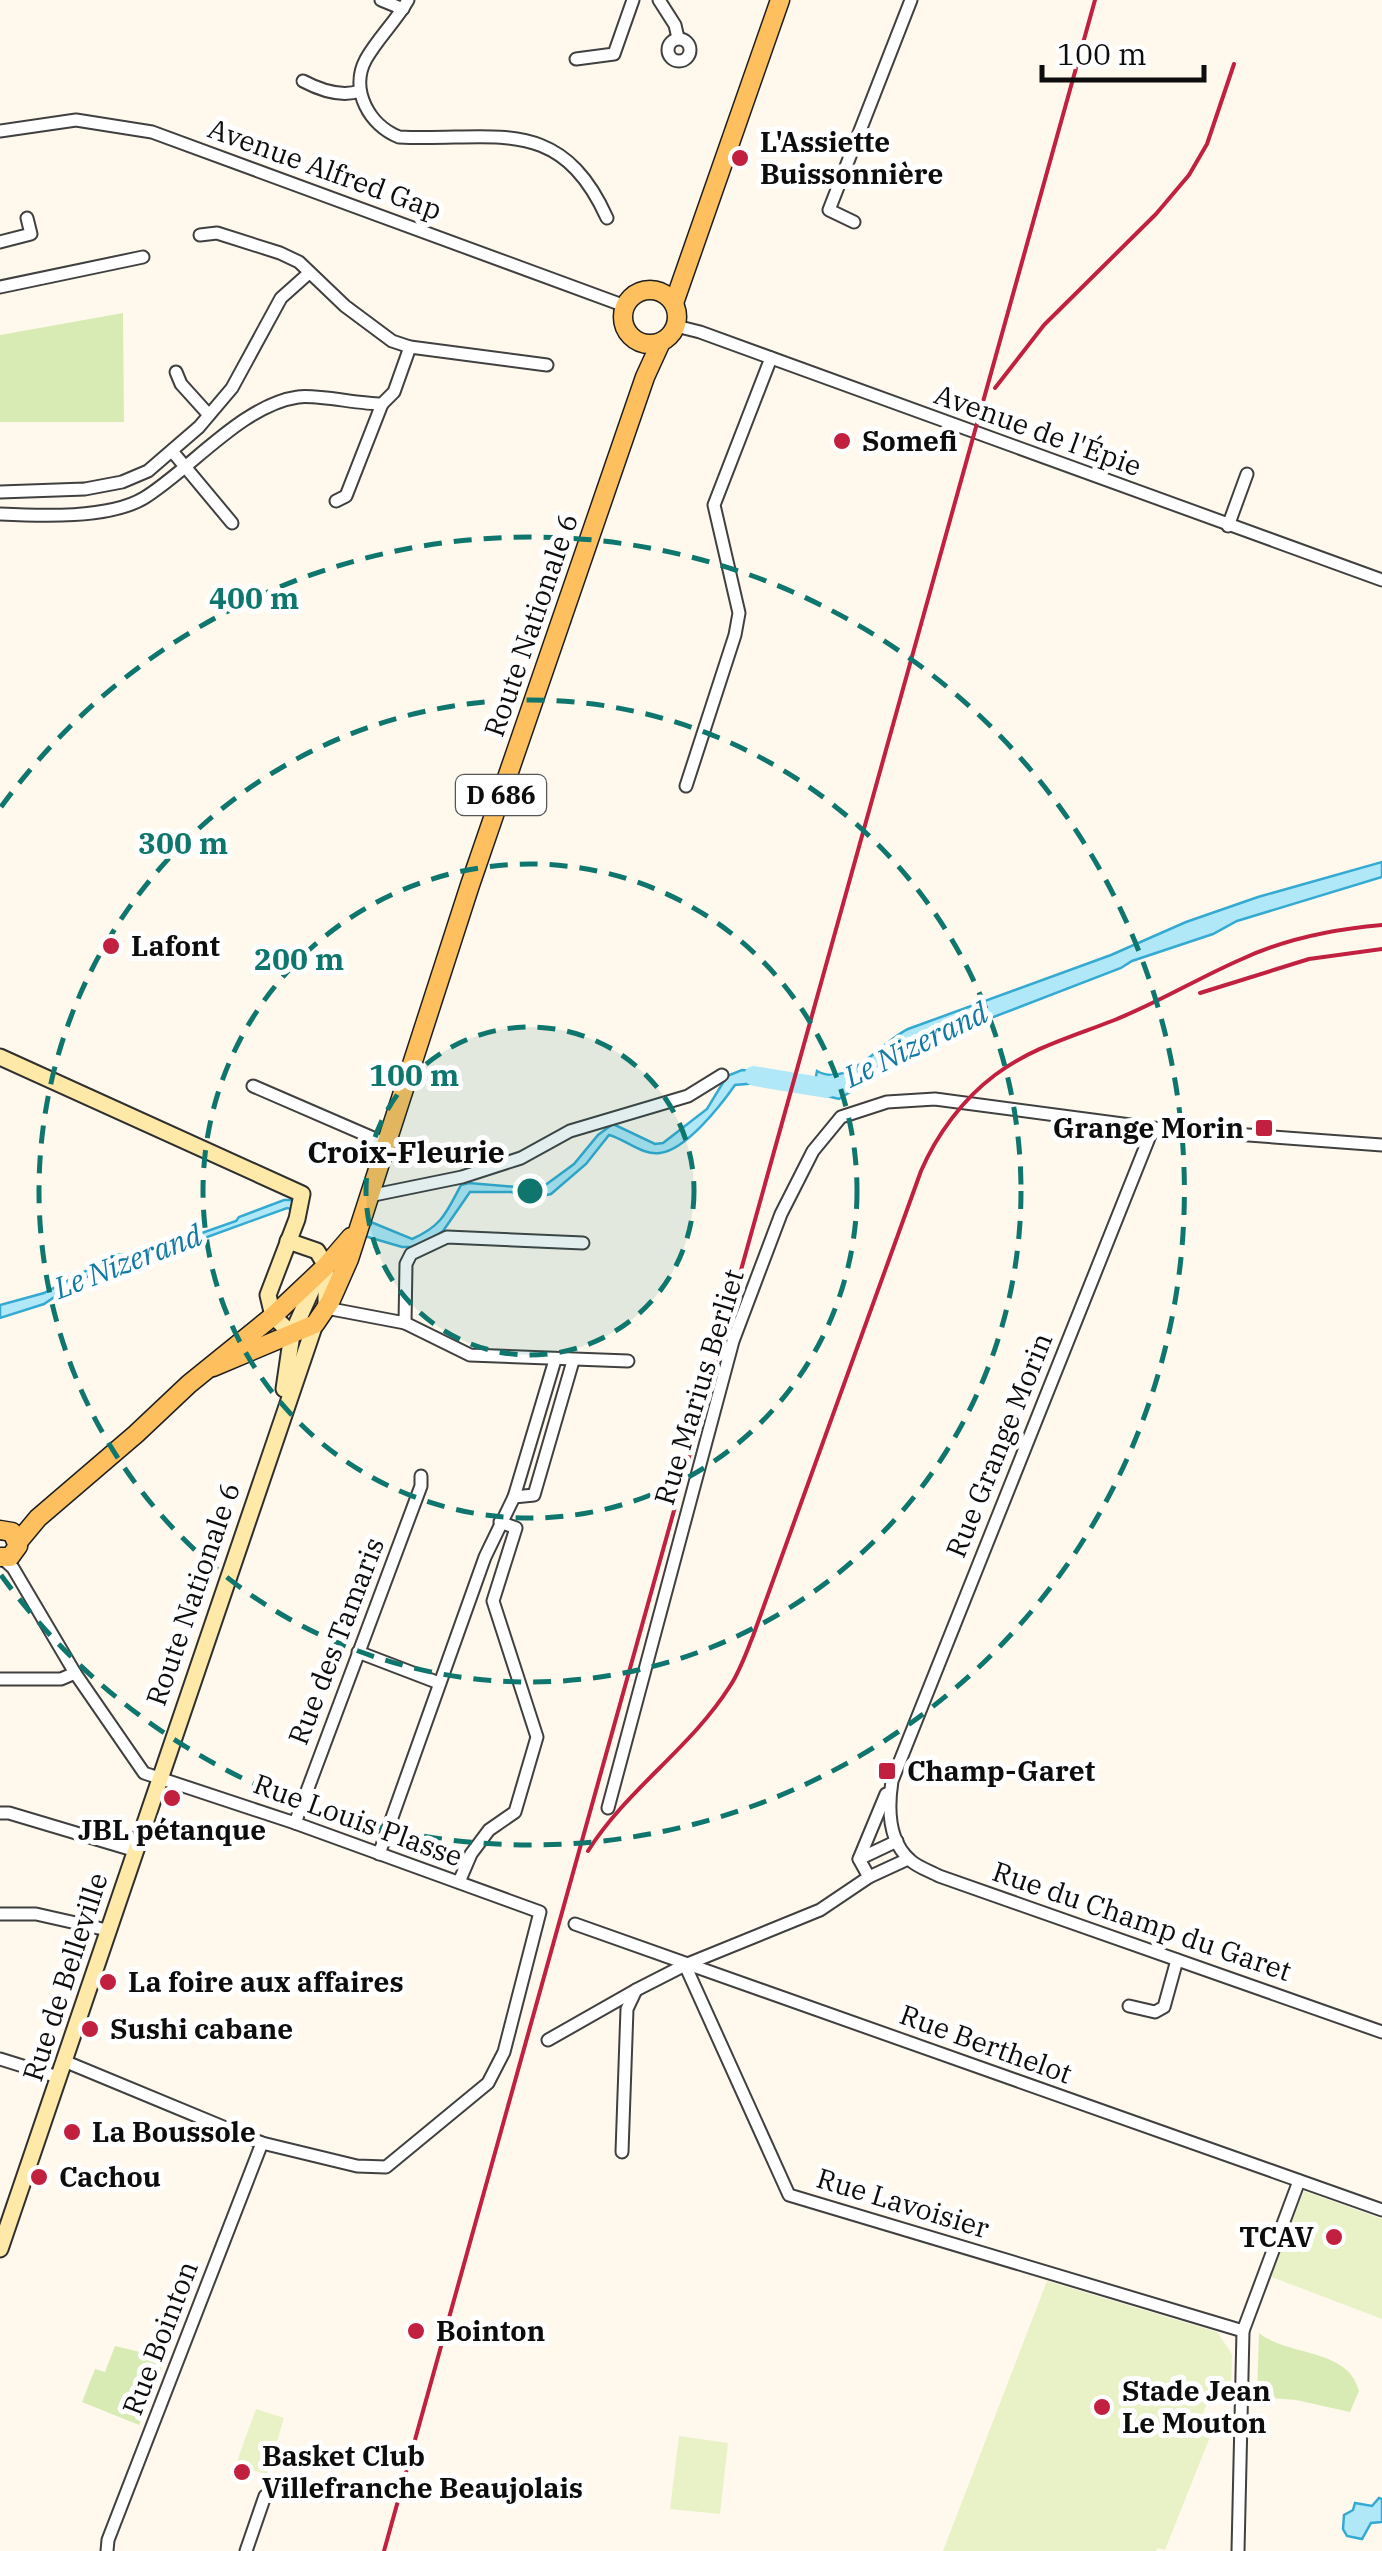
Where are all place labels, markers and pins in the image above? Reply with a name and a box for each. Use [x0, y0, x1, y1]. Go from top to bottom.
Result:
place label: L'Assiette Buissonnière [760, 123, 943, 192]
marker: L'Assiette Buissonnière [729, 147, 751, 169]
place label: Somefi [862, 422, 957, 459]
marker: Somefi [831, 430, 853, 452]
place label: Lafont [131, 927, 220, 964]
marker: Lafont [100, 935, 122, 957]
place label: Grange Morin [1053, 1109, 1244, 1146]
marker: Grange Morin [1253, 1117, 1275, 1139]
centre of rings [512, 1173, 548, 1209]
place label: Champ-Garet [907, 1752, 1095, 1789]
marker: Champ-Garet [876, 1760, 898, 1782]
marker: JBL pétanque [161, 1787, 183, 1809]
place label: JBL pétanque [78, 1811, 266, 1848]
place label: La foire aux affaires [128, 1963, 404, 2000]
marker: La foire aux affaires [97, 1971, 119, 1993]
place label: Sushi cabane [110, 2010, 293, 2047]
marker: Sushi cabane [79, 2018, 101, 2040]
place label: La Boussole [92, 2113, 256, 2150]
marker: La Boussole [61, 2121, 83, 2143]
place label: Cachou [59, 2158, 161, 2195]
marker: Cachou [28, 2166, 50, 2188]
place label: TCAV [1239, 2218, 1314, 2255]
marker: TCAV [1323, 2226, 1345, 2248]
place label: Bointon [436, 2312, 545, 2349]
marker: Bointon [405, 2320, 427, 2342]
place label: Stade Jean Le Mouton [1122, 2372, 1271, 2441]
marker: Stade Jean Le Mouton [1091, 2396, 1113, 2418]
place label: Basket Club Villefranche Beaujolais [262, 2437, 583, 2506]
marker: Basket Club Villefranche Beaujolais [231, 2461, 253, 2483]

